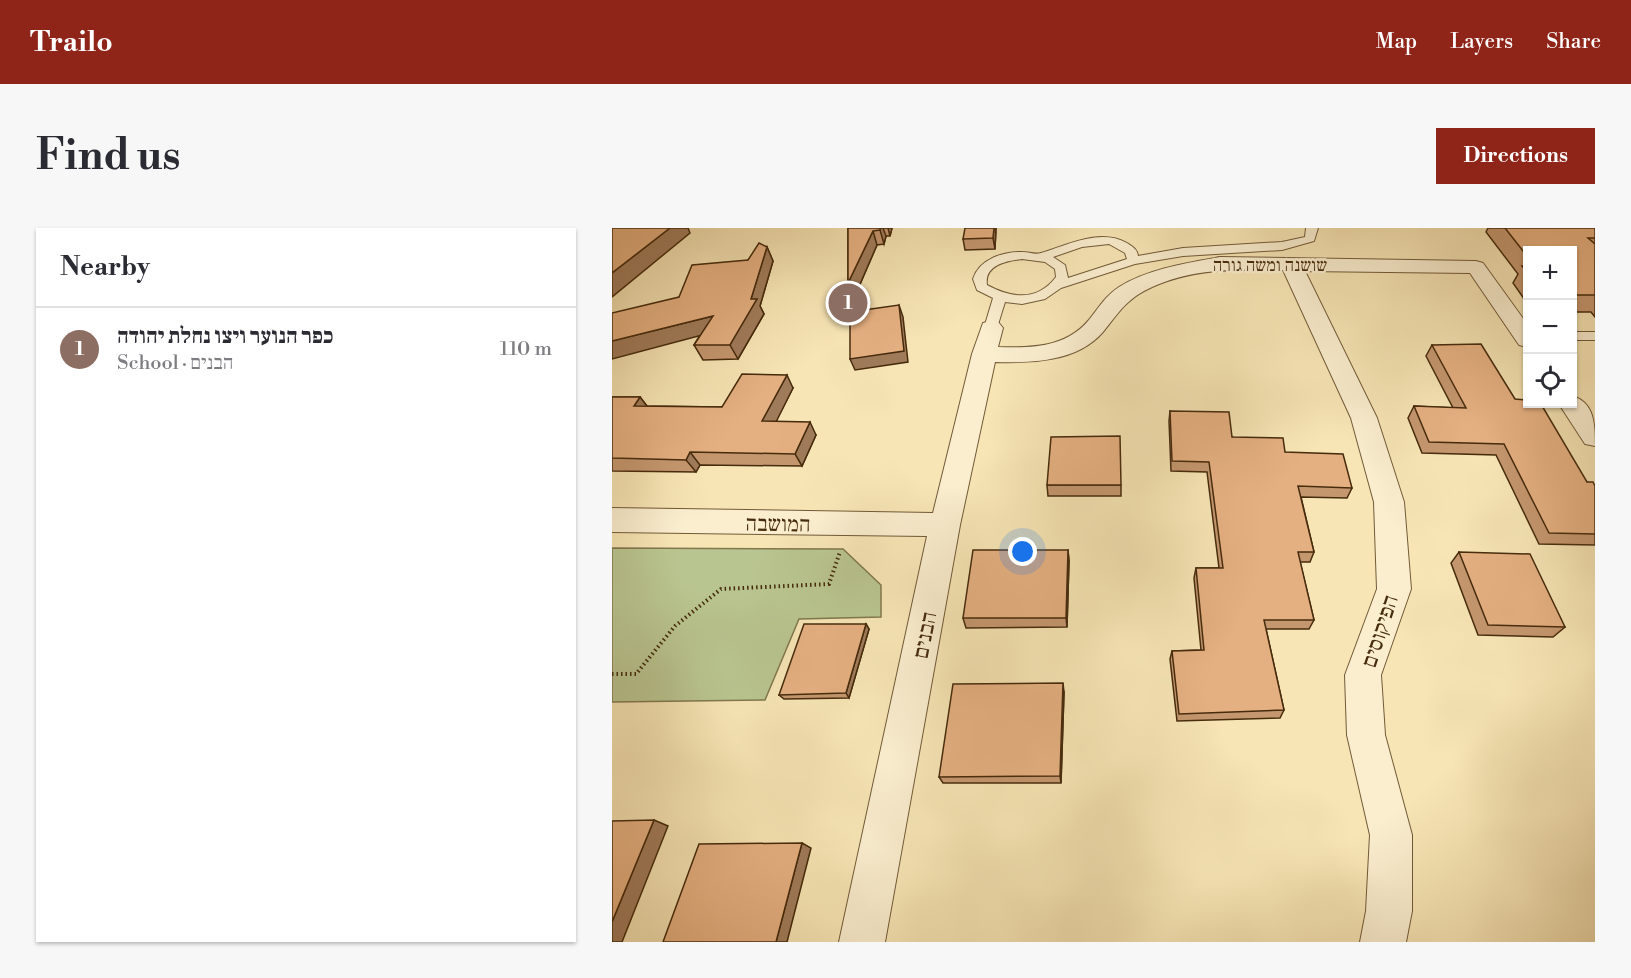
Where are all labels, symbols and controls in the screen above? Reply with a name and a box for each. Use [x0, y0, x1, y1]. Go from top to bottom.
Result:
text: Trailo [30, 25, 113, 60]
text: Map [1376, 29, 1417, 55]
text: Layers [1450, 29, 1513, 55]
text: Share [1546, 29, 1601, 55]
button: Directions [1436, 128, 1595, 184]
text: Find us [36, 130, 180, 183]
map controls [1523, 246, 1577, 408]
button: + [1523, 246, 1577, 300]
text: Nearby [60, 251, 150, 283]
street label: שושנה ומשה גורה [1213, 254, 1327, 277]
pin: 1 [828, 280, 868, 326]
button: − [1523, 300, 1577, 354]
text: כפר הנוער ויצו נחלת יהודה [117, 323, 334, 350]
text: 1 [75, 337, 84, 362]
text: 110 m [500, 337, 552, 362]
text: School · הבנים [117, 351, 233, 376]
button: locate [1523, 354, 1577, 408]
street label: המושבה [745, 510, 811, 539]
your location [1008, 537, 1037, 566]
street label: הפיקוסים [1356, 592, 1405, 671]
street label: הבנים [908, 609, 943, 661]

